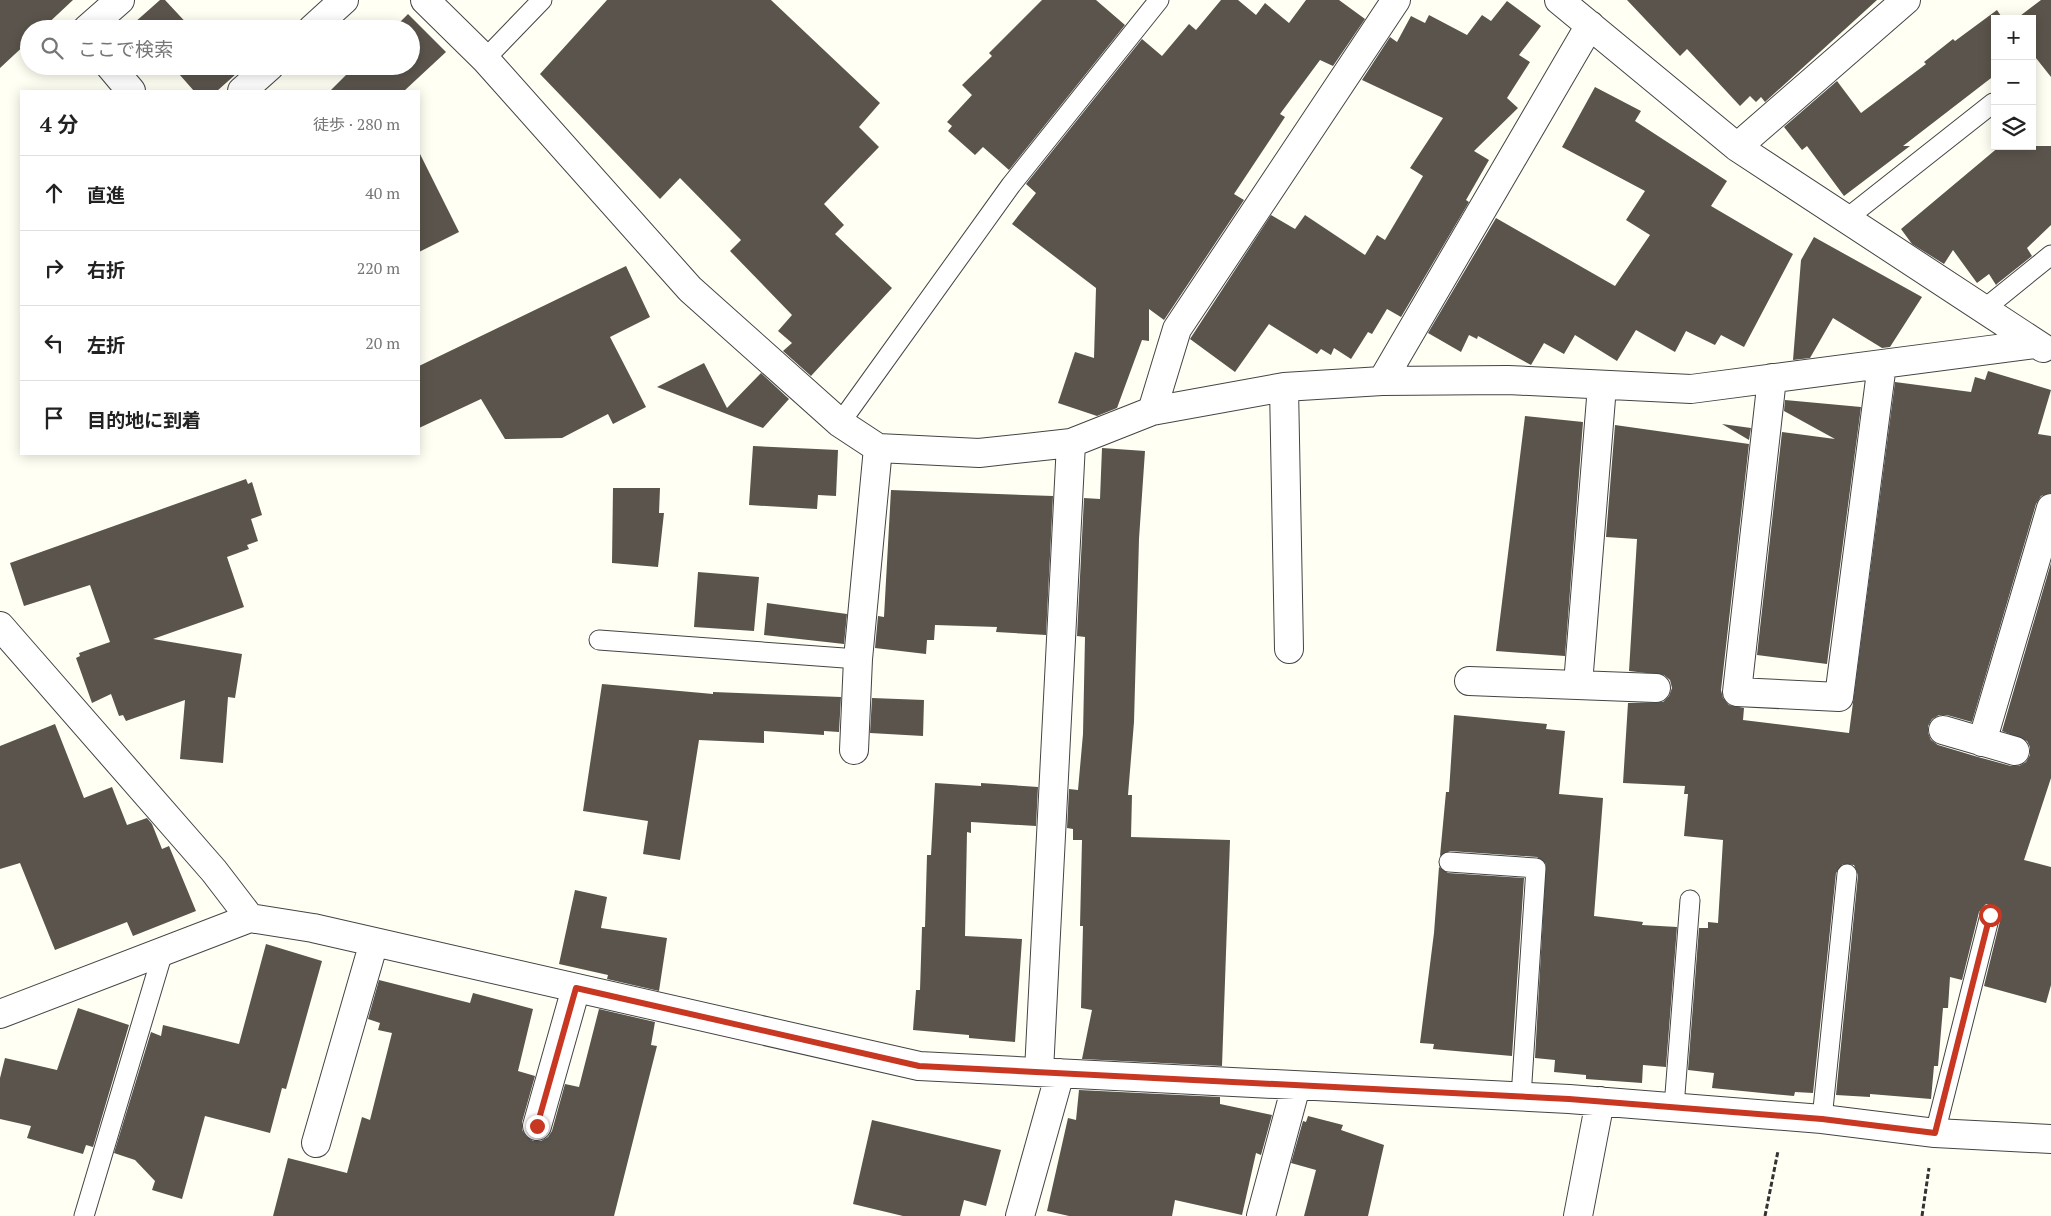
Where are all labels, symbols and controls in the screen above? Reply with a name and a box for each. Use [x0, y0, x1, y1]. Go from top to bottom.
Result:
map controls [1991, 15, 2036, 150]
button: + [1991, 15, 2036, 60]
search box [20, 20, 420, 75]
icon: search [38, 34, 66, 62]
text: ここで検索 [78, 36, 173, 61]
button: − [1991, 60, 2036, 105]
button: layers [1991, 105, 2036, 150]
text: 4 分 [40, 110, 79, 138]
text: 徒歩 · 280 m [313, 113, 400, 135]
icon: ahead [40, 179, 68, 207]
text: 直進 [87, 182, 125, 207]
text: 40 m [365, 182, 400, 204]
icon: right [40, 254, 68, 282]
text: 右折 [87, 257, 125, 282]
text: 220 m [357, 257, 400, 279]
icon: left [40, 329, 68, 357]
text: 左折 [87, 332, 125, 357]
text: 20 m [365, 332, 400, 354]
icon: arrive [40, 404, 68, 432]
text: 目的地に到着 [87, 407, 201, 432]
route start [1979, 904, 2002, 927]
route end [526, 1115, 549, 1138]

